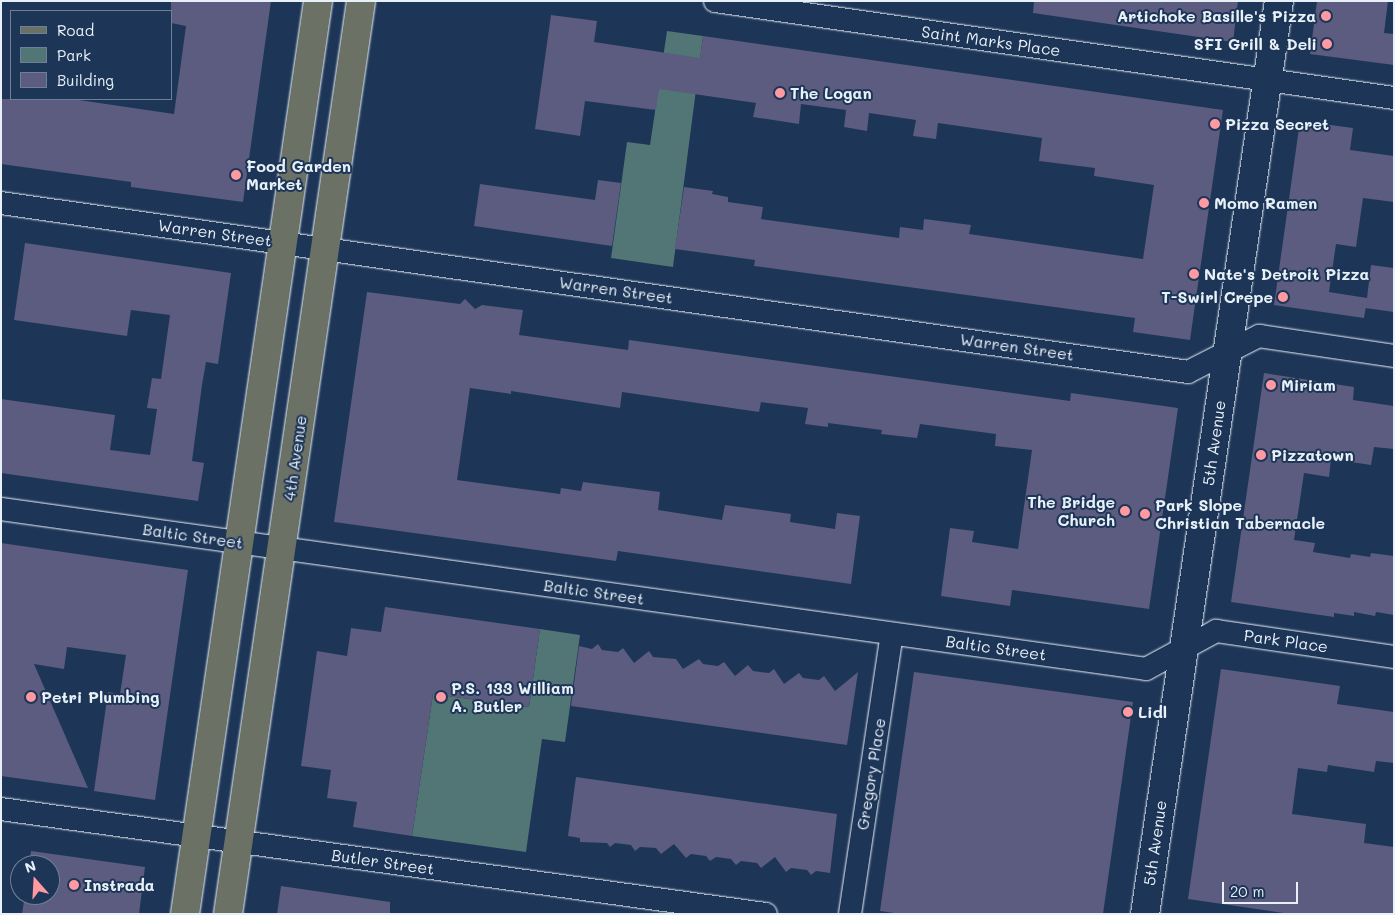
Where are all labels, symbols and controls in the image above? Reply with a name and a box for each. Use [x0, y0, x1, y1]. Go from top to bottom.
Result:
place label: Artichoke Basille's Pizza [1117, 6, 1316, 26]
legend [10, 10, 172, 100]
marker: Artichoke Basille's Pizza [1320, 10, 1332, 22]
text: Road [57, 20, 94, 40]
street label: Saint Marks Place [920, 22, 1062, 60]
place label: SFI Grill & Deli [1194, 34, 1317, 54]
marker: SFI Grill & Deli [1321, 38, 1333, 50]
text: Park [57, 45, 91, 65]
text: Building [57, 70, 114, 90]
place label: The Logan [790, 83, 872, 103]
marker: The Logan [774, 87, 786, 99]
place label: Pizza Secret [1225, 114, 1329, 134]
marker: Pizza Secret [1209, 118, 1221, 130]
place label: Food Garden Market [246, 156, 351, 194]
marker: Food Garden Market [230, 169, 242, 181]
place label: Momo Ramen [1214, 193, 1317, 213]
marker: Momo Ramen [1198, 197, 1210, 209]
street label: Warren Street [157, 215, 273, 251]
place label: Nate's Detroit Pizza [1204, 264, 1369, 284]
marker: Nate's Detroit Pizza [1188, 268, 1200, 280]
street label: Warren Street [558, 272, 674, 308]
place label: T-Swirl Crepe [1161, 287, 1273, 307]
marker: T-Swirl Crepe [1277, 291, 1289, 303]
street label: Warren Street [959, 329, 1075, 365]
place label: Miriam [1281, 375, 1336, 395]
marker: Miriam [1265, 379, 1277, 391]
street label: 5th Avenue [1199, 399, 1229, 487]
street label: 4th Avenue [280, 414, 310, 502]
place label: Pizzatown [1271, 445, 1354, 465]
marker: Pizzatown [1255, 449, 1267, 461]
place label: The Bridge Church [1027, 492, 1115, 530]
place label: Park Slope Christian Tabernacle [1155, 495, 1325, 533]
marker: The Bridge Church [1119, 505, 1131, 517]
marker: Park Slope Christian Tabernacle [1139, 508, 1151, 520]
street label: Baltic Street [142, 519, 244, 553]
street label: Baltic Street [543, 575, 645, 609]
street label: Park Place [1243, 626, 1329, 656]
street label: Baltic Street [945, 631, 1047, 665]
place label: P.S. 133 William A. Butler [451, 678, 574, 716]
place label: Petri Plumbing [41, 687, 159, 707]
marker: Petri Plumbing [25, 691, 37, 703]
marker: P.S. 133 William A. Butler [435, 691, 447, 703]
place label: Lidl [1138, 702, 1167, 722]
marker: Lidl [1122, 706, 1134, 718]
street label: Gregory Place [853, 717, 889, 831]
street label: 5th Avenue [1140, 799, 1170, 887]
street label: Butler Street [330, 845, 436, 879]
north arrow [10, 855, 60, 905]
text: N [22, 856, 38, 877]
scale bar [1225, 872, 1301, 904]
place label: Instrada [84, 875, 155, 895]
marker: Instrada [68, 879, 80, 891]
text: 20 m [1230, 881, 1264, 901]

